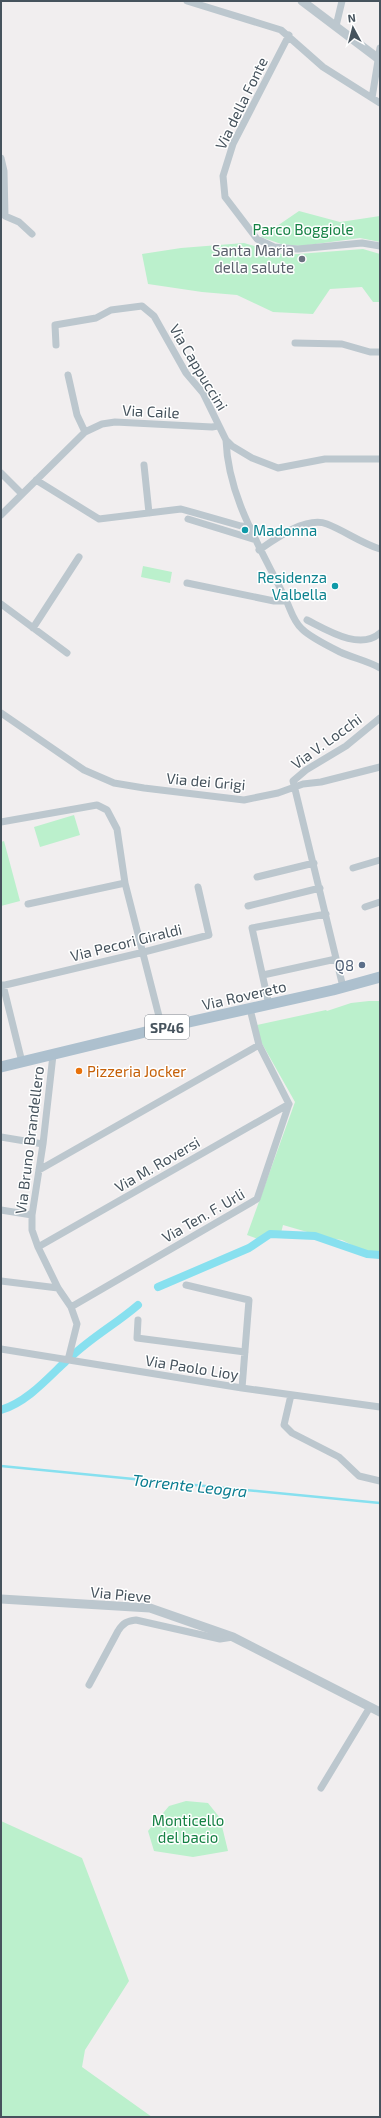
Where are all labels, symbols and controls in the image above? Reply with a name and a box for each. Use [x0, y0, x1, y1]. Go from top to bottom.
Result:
north arrow [333, 8, 373, 48]
text: N [347, 11, 357, 25]
street label: Via della Fonte [211, 54, 271, 152]
park label: Parco Boggiole [252, 220, 354, 238]
place label: Santa Maria della salute [212, 241, 294, 276]
marker: Santa Maria della salute [297, 254, 307, 264]
street label: Via Cappuccini [166, 320, 232, 414]
street label: Via Caile [122, 401, 180, 421]
place label: Madonna [253, 521, 317, 539]
marker: Madonna [240, 525, 250, 535]
place label: Residenza Valbella [257, 568, 327, 603]
marker: Residenza Valbella [330, 581, 340, 591]
street label: Via V. Locchi [287, 709, 365, 773]
street label: Via dei Grigi [166, 769, 246, 793]
street label: Via Pecori Giraldi [68, 919, 184, 965]
place label: Q8 [335, 956, 354, 975]
marker: Q8 [357, 960, 367, 970]
street label: Via Rovereto [200, 977, 288, 1013]
road number: SP46 [145, 1015, 189, 1039]
place label: Pizzeria Jocker [87, 1062, 186, 1080]
street label: Via Bruno Brandellero [11, 1065, 47, 1215]
marker: Pizzeria Jocker [74, 1066, 84, 1076]
street label: Via M. Roversi [111, 1132, 203, 1196]
street label: Via Ten. F. Urli [158, 1184, 248, 1246]
street label: Via Paolo Lioy [144, 1351, 240, 1383]
water label: Torrente Leogra [132, 1470, 248, 1500]
street label: Via Pieve [90, 1582, 152, 1606]
park label: Monticello del bacio [152, 1811, 224, 1846]

